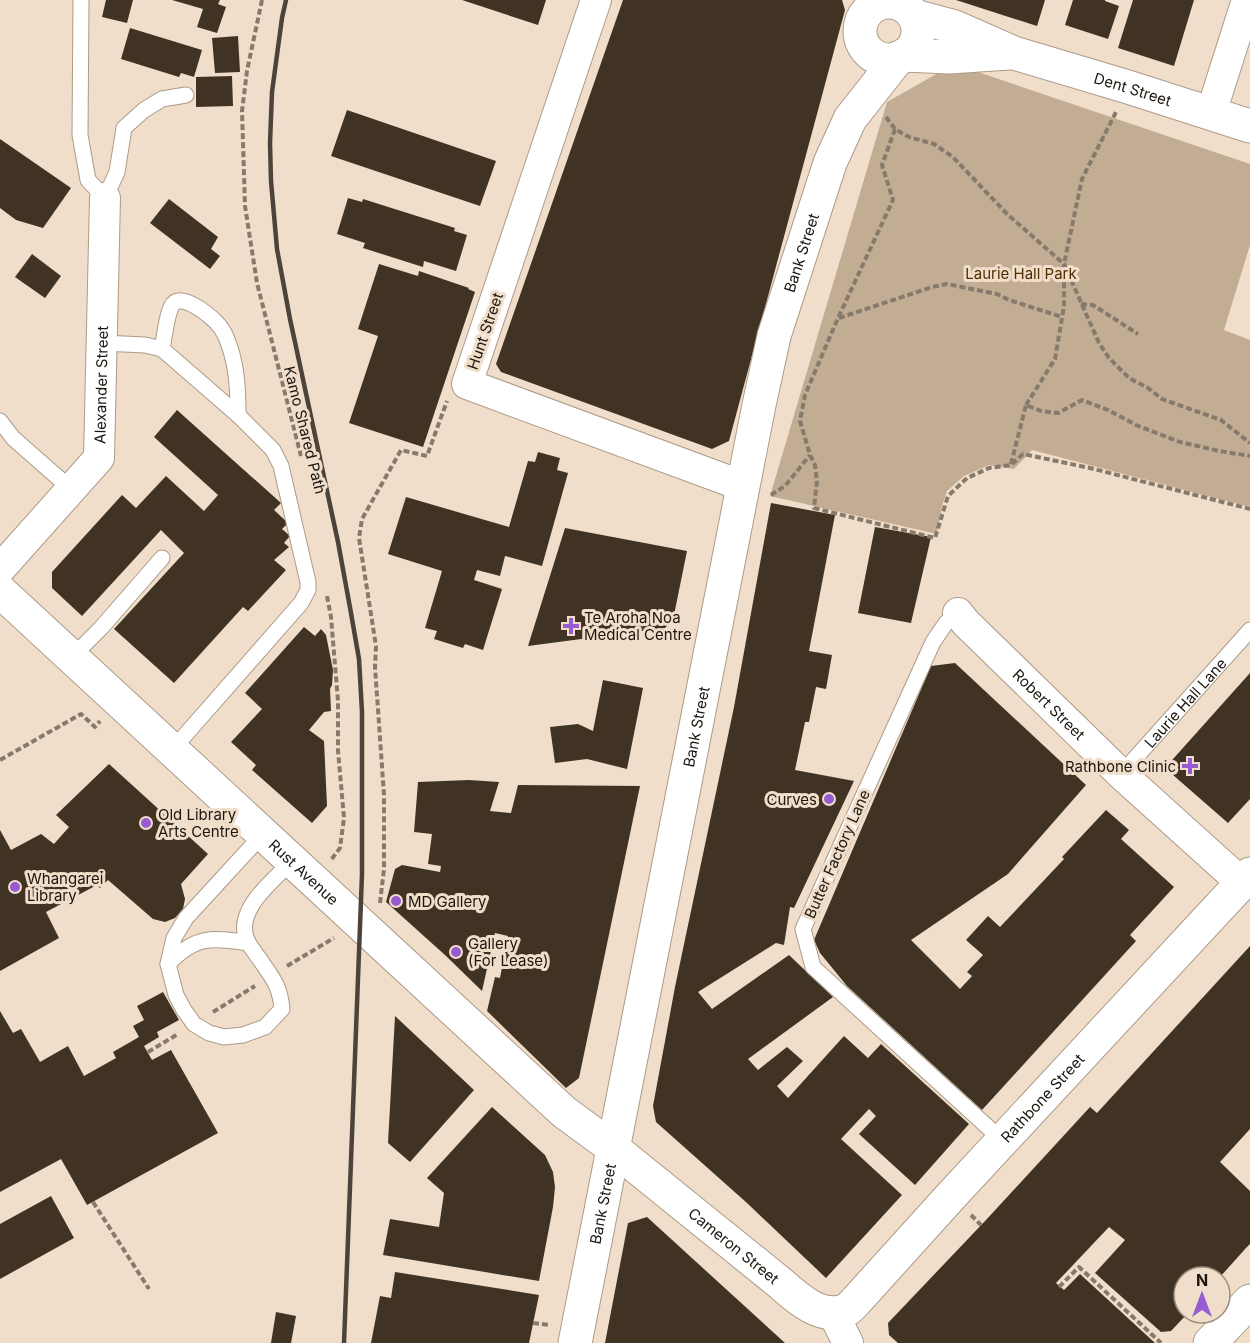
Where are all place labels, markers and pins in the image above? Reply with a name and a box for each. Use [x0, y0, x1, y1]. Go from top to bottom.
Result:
place label: Te Aroha Noa Medical Centre [584, 608, 692, 644]
marker: Te Aroha Noa Medical Centre [562, 617, 580, 635]
place label: Rathbone Clinic [1065, 757, 1176, 776]
marker: Rathbone Clinic [1181, 757, 1199, 775]
place label: Curves [766, 790, 817, 809]
marker: Curves [822, 792, 836, 806]
place label: Old Library Arts Centre [158, 805, 239, 841]
marker: Old Library Arts Centre [139, 816, 153, 830]
place label: Whangarei Library [27, 869, 103, 905]
marker: Whangarei Library [8, 880, 22, 894]
place label: MD Gallery [408, 892, 487, 911]
marker: MD Gallery [389, 894, 403, 908]
place label: Gallery (For Lease) [468, 934, 548, 970]
marker: Gallery (For Lease) [449, 945, 463, 959]

